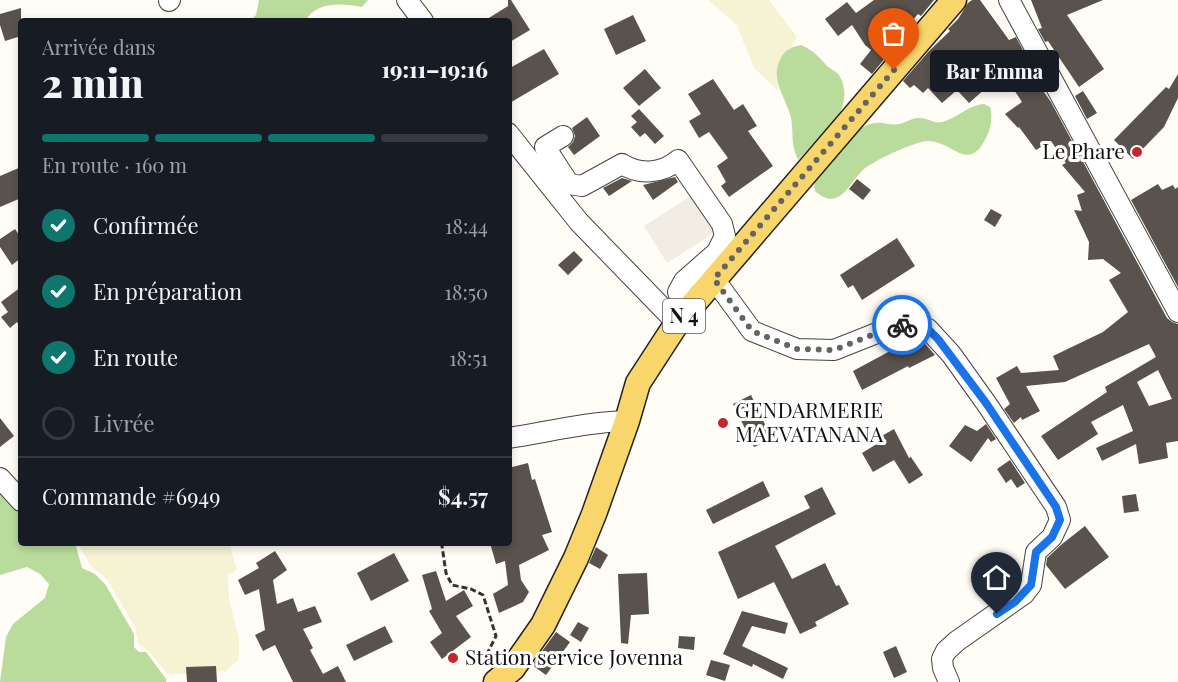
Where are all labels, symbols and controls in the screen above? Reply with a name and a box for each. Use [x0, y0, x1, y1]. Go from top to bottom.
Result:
pin [868, 8, 919, 70]
icon: bag [877, 17, 910, 50]
text: Arrivée dans [42, 33, 156, 60]
callout: Bar Emma [930, 49, 1059, 91]
text: 19:11–19:16 [381, 54, 488, 84]
text: 2 min [42, 56, 144, 108]
text: Bar Emma [946, 57, 1043, 84]
place label: Le Phare [1042, 136, 1125, 164]
marker: Le Phare [1130, 145, 1144, 159]
text: En route · 160 m [42, 151, 187, 178]
icon: check [42, 209, 75, 242]
text: Confirmée [93, 210, 199, 240]
text: 18:44 [445, 212, 488, 239]
icon: check [42, 275, 75, 308]
text: En préparation [93, 276, 242, 306]
text: 18:50 [445, 278, 488, 305]
courier [872, 295, 932, 355]
road number: N 4 [663, 299, 705, 333]
icon: bike [886, 309, 919, 342]
icon: check [42, 341, 75, 374]
text: En route [93, 342, 178, 372]
text: 18:51 [449, 344, 488, 371]
place label: GENDARMERIE MAEVATANANA [735, 395, 884, 447]
text: Livrée [93, 408, 155, 438]
marker: GENDARMERIE MAEVATANANA [716, 416, 730, 430]
text: Commande #6949 [42, 481, 220, 511]
text: $4.57 [438, 481, 488, 511]
pin [971, 552, 1022, 614]
icon: home [980, 561, 1013, 594]
place label: Station service Jovenna [465, 642, 684, 670]
marker: Station service Jovenna [446, 651, 460, 665]

